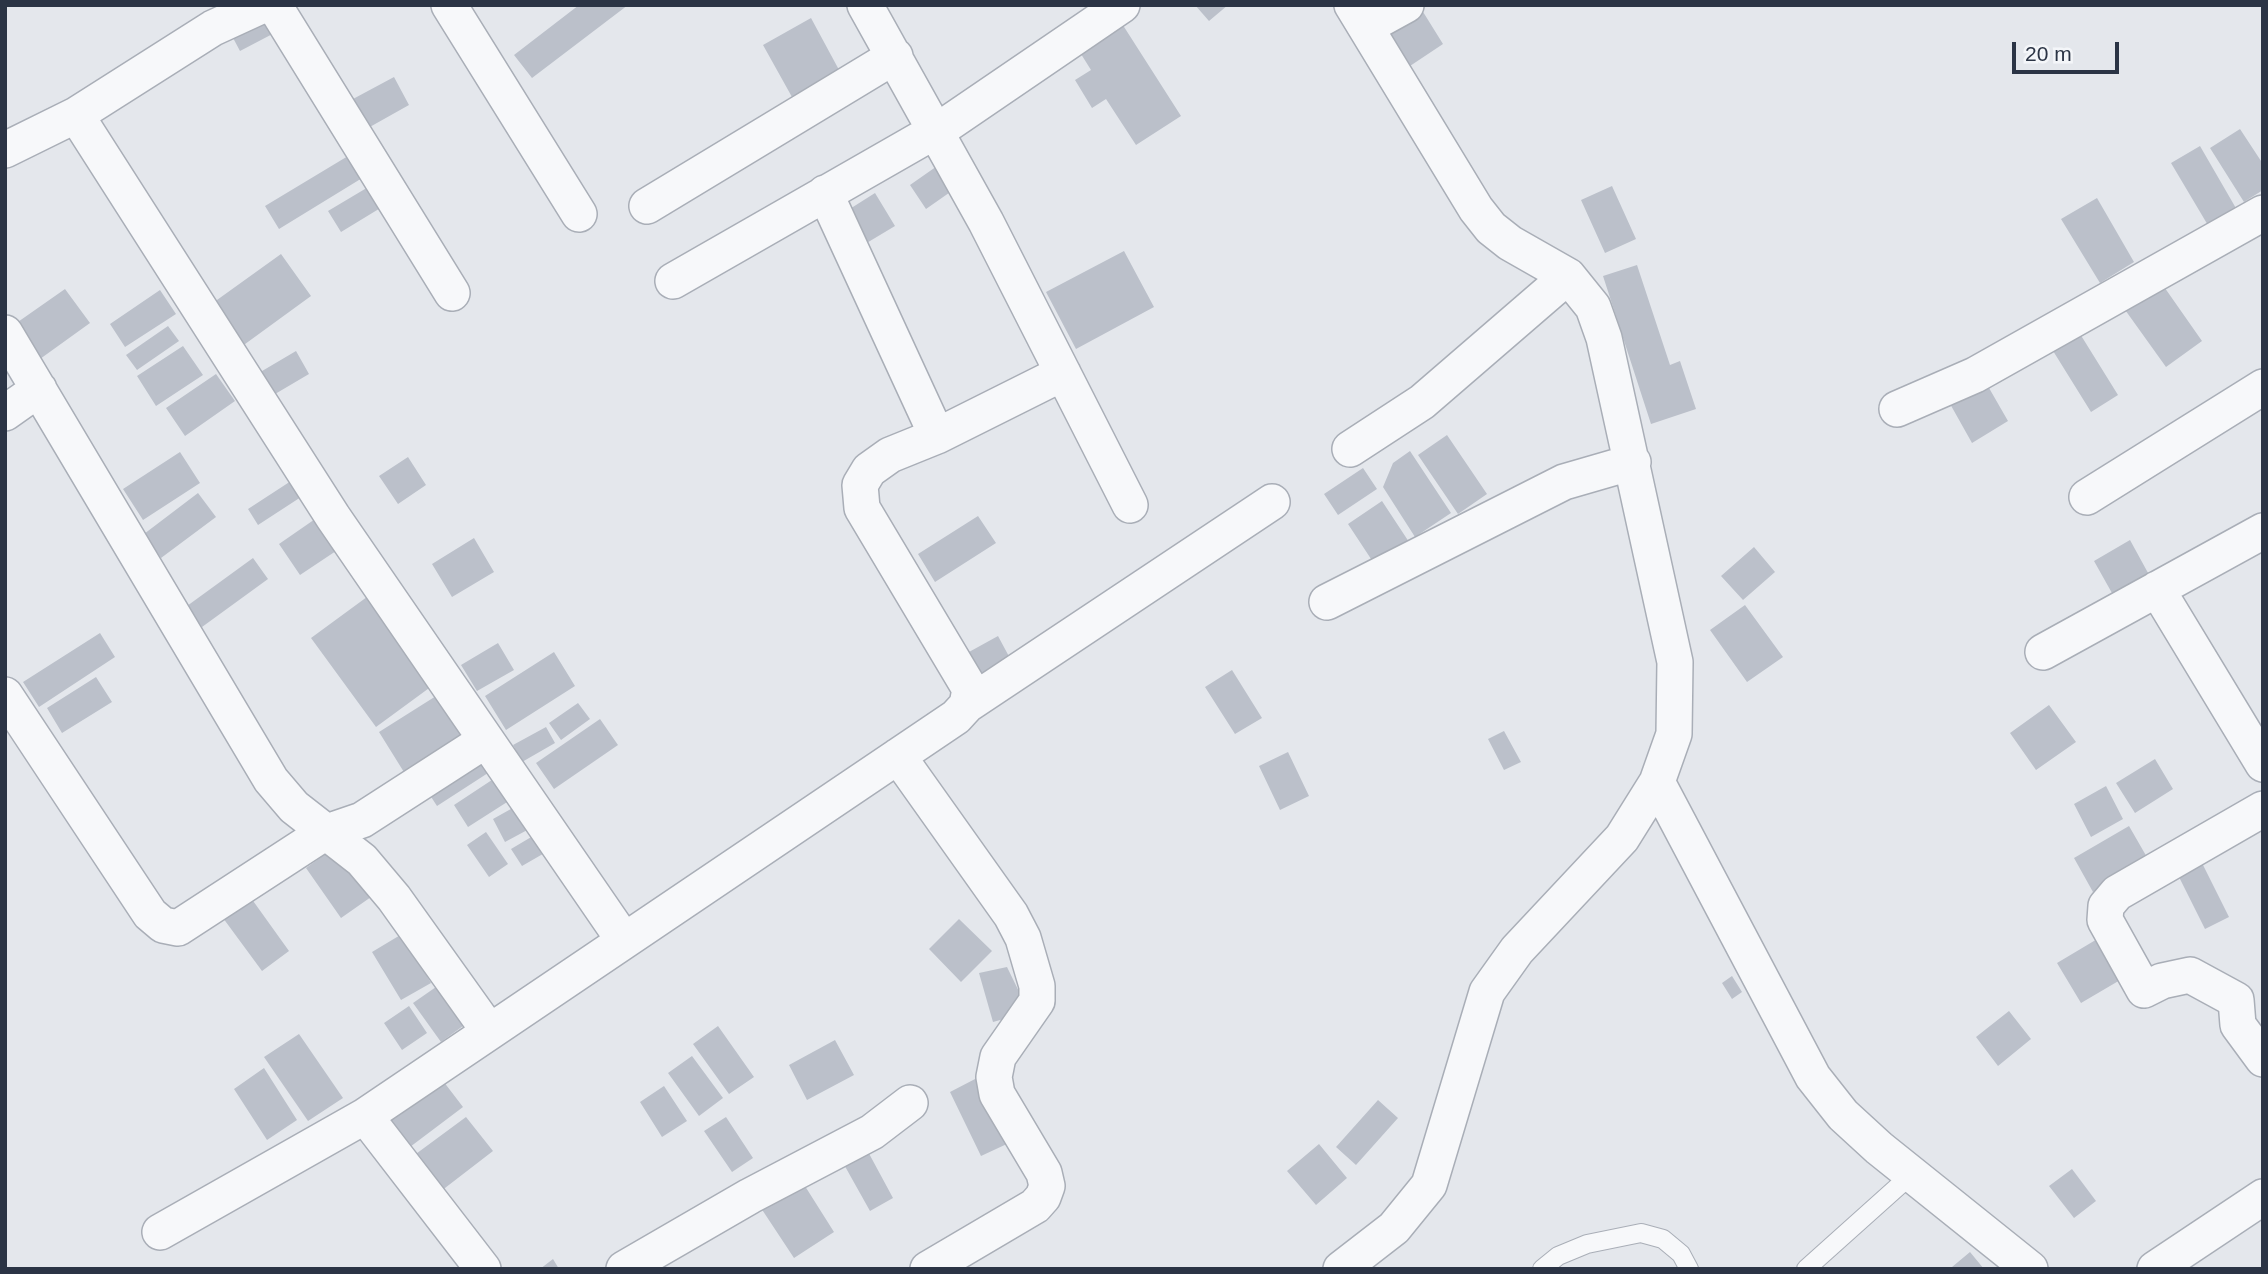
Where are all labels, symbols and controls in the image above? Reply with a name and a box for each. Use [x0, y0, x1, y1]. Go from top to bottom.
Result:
scale bar [2016, 28, 2123, 72]
text: 20 m [2025, 42, 2072, 65]

